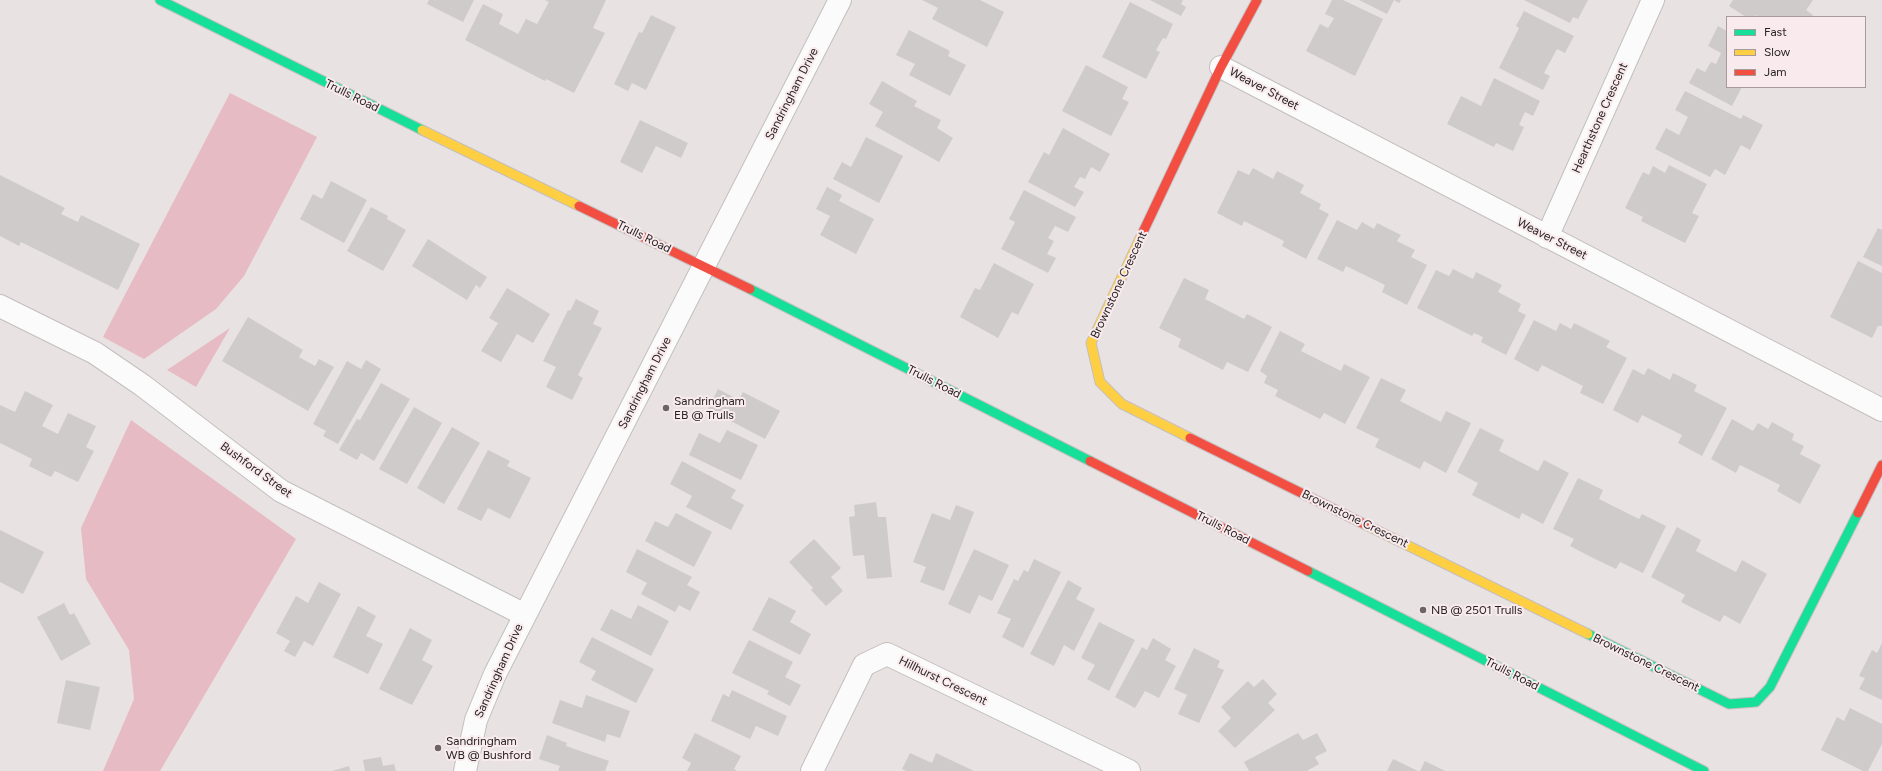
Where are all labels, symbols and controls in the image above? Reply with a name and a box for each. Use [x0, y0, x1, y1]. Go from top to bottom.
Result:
legend [1726, 16, 1866, 88]
text: Fast [1764, 25, 1787, 39]
street label: Sandringham Drive [763, 45, 821, 143]
text: Slow [1764, 45, 1790, 59]
street label: Hearthstone Crescent [1569, 61, 1631, 175]
street label: Weaver Street [1227, 65, 1301, 113]
text: Jam [1764, 65, 1787, 79]
street label: Trulls Road [323, 77, 381, 115]
street label: Weaver Street [1514, 215, 1590, 263]
street label: Trulls Road [615, 218, 673, 256]
street label: Brownstone Crescent [1088, 229, 1150, 341]
street label: Sandringham Drive [616, 334, 674, 432]
street label: Trulls Road [905, 362, 963, 402]
place label: Sandringham EB @ Trulls [674, 394, 745, 422]
marker: Sandringham EB @ Trulls [661, 403, 671, 413]
street label: Bushford Street [217, 439, 295, 501]
street label: Brownstone Crescent [1299, 487, 1411, 551]
street label: Trulls Road [1194, 508, 1252, 548]
place label: NB @ 2501 Trulls [1431, 603, 1522, 617]
marker: NB @ 2501 Trulls [1418, 605, 1428, 615]
street label: Sandringham Drive [472, 622, 526, 720]
street label: Brownstone Crescent [1590, 631, 1702, 695]
street label: Hillhurst Crescent [896, 653, 990, 709]
street label: Trulls Road [1483, 654, 1541, 694]
place label: Sandringham WB @ Bushford [446, 734, 531, 762]
marker: Sandringham WB @ Bushford [433, 743, 443, 753]

